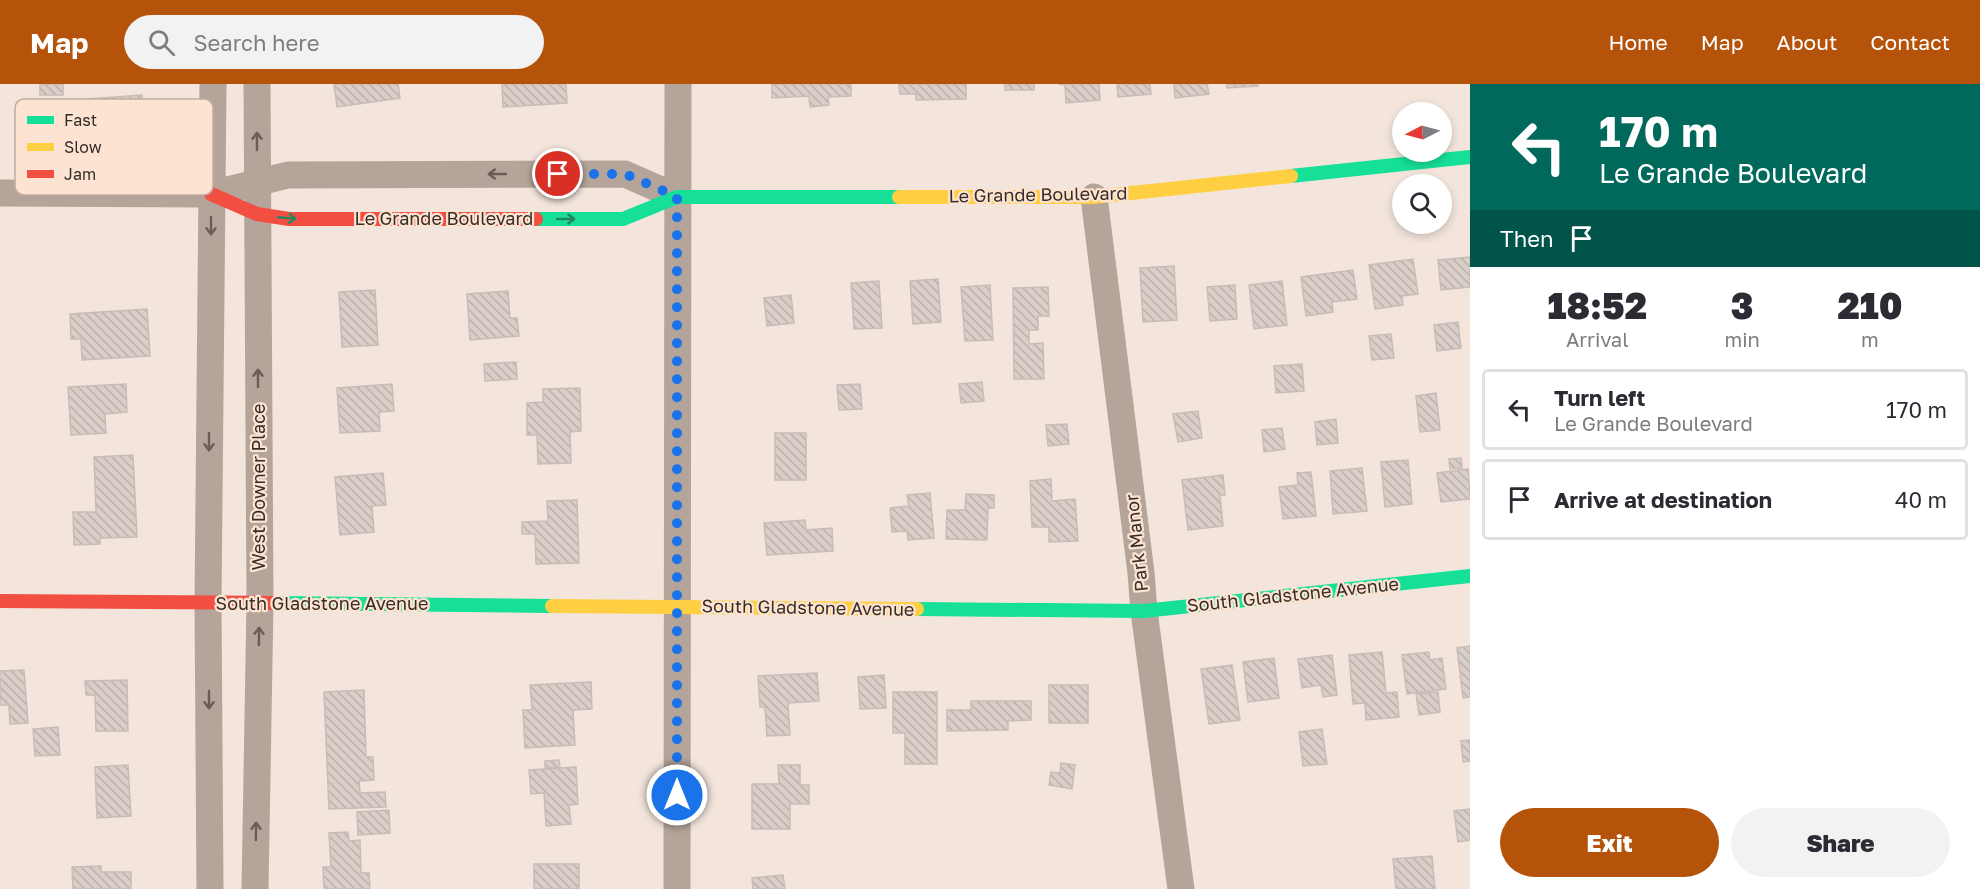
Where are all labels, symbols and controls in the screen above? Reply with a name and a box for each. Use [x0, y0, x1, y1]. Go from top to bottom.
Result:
search box [124, 15, 544, 69]
text: Map [30, 26, 88, 59]
icon: search [145, 26, 178, 59]
text: Search here [193, 29, 319, 56]
text: Home [1608, 29, 1668, 55]
text: Map [1701, 29, 1744, 55]
text: About [1777, 29, 1837, 55]
text: Contact [1870, 29, 1950, 55]
legend [15, 99, 213, 195]
north arrow [1392, 102, 1452, 162]
map controls [1392, 102, 1452, 234]
text: 170 m [1599, 106, 1718, 156]
icon: left [1500, 108, 1578, 186]
text: Fast [64, 110, 97, 130]
one-way arrow [251, 131, 263, 151]
text: Slow [64, 137, 102, 157]
pin [532, 148, 583, 199]
icon: arrive [541, 157, 574, 190]
text: Le Grande Boulevard [1599, 157, 1867, 189]
text: Jam [64, 164, 96, 184]
one-way arrow [488, 168, 508, 180]
button: search [1392, 174, 1452, 234]
street label: Le Grande Boulevard [948, 181, 1128, 207]
street label: Le Grande Boulevard [355, 207, 533, 229]
one-way arrow [276, 213, 296, 224]
one-way arrow [555, 213, 575, 225]
one-way arrow [205, 216, 217, 236]
icon: arrive [1565, 222, 1598, 255]
text: Then [1500, 225, 1553, 252]
text: 18:52 [1548, 284, 1647, 327]
text: 3 [1731, 284, 1754, 327]
text: 210 [1837, 284, 1902, 327]
text: Arrival [1566, 327, 1629, 351]
text: min [1725, 327, 1760, 351]
text: m [1861, 327, 1879, 351]
one-way arrow [252, 368, 264, 388]
text: Turn left [1554, 384, 1645, 411]
icon: left [1503, 393, 1536, 426]
text: 170 m [1886, 396, 1947, 423]
street label: West Downer Place [247, 403, 269, 571]
text: Le Grande Boulevard [1554, 411, 1753, 435]
one-way arrow [204, 432, 215, 452]
icon: arrive [1503, 483, 1536, 516]
text: Arrive at destination [1554, 486, 1772, 513]
text: 40 m [1895, 486, 1947, 513]
street label: Park Manor [1120, 493, 1152, 593]
street label: South Gladstone Avenue [1186, 572, 1400, 616]
street label: South Gladstone Avenue [216, 592, 428, 614]
street label: South Gladstone Avenue [701, 594, 915, 620]
one-way arrow [253, 626, 265, 646]
one-way arrow [203, 690, 215, 710]
position arrow [645, 763, 709, 827]
button: Exit [1500, 808, 1719, 877]
button: Share [1731, 808, 1950, 877]
one-way arrow [250, 821, 261, 841]

